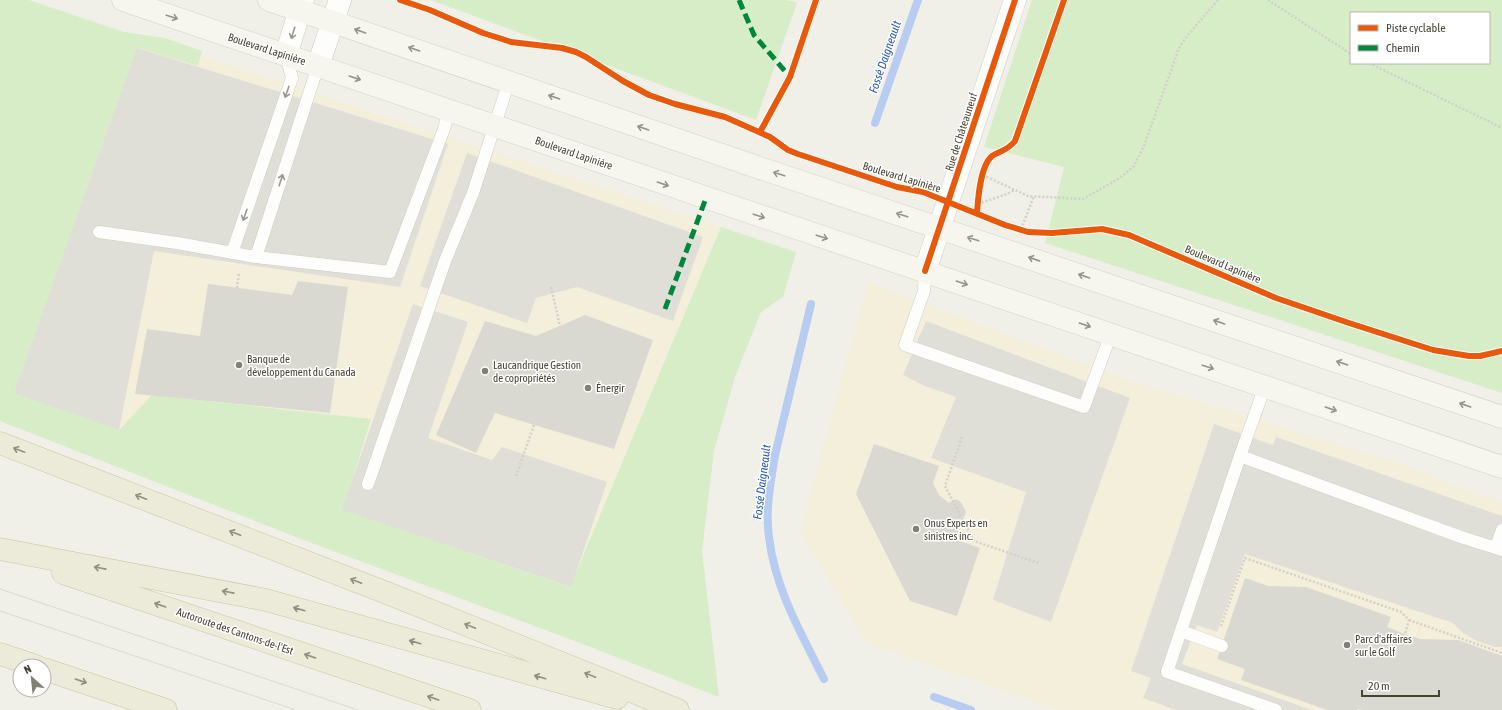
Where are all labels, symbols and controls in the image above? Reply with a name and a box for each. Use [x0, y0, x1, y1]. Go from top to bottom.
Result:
legend [1350, 12, 1490, 64]
one-way arrow [166, 13, 178, 21]
water label: Fossé Daigneault [866, 18, 904, 95]
text: Piste cyclable [1386, 21, 1446, 35]
one-way arrow [289, 26, 296, 39]
one-way arrow [353, 27, 366, 34]
street label: Boulevard Lapinière [227, 31, 307, 67]
text: Chemin [1386, 41, 1420, 55]
one-way arrow [408, 45, 420, 53]
one-way arrow [349, 75, 361, 83]
one-way arrow [283, 86, 291, 98]
street label: Rue de Châteauneuf [943, 91, 979, 173]
one-way arrow [549, 93, 561, 101]
one-way arrow [638, 123, 650, 131]
street label: Boulevard Lapinière [534, 134, 614, 172]
street label: Boulevard Lapinière [861, 159, 943, 195]
one-way arrow [772, 170, 785, 177]
one-way arrow [278, 174, 285, 187]
one-way arrow [657, 180, 669, 188]
one-way arrow [241, 208, 248, 221]
one-way arrow [896, 211, 909, 218]
one-way arrow [753, 213, 766, 220]
one-way arrow [816, 234, 829, 241]
one-way arrow [967, 235, 980, 242]
street label: Boulevard Lapinière [1183, 243, 1263, 285]
one-way arrow [1028, 255, 1040, 263]
one-way arrow [1078, 272, 1090, 280]
one-way arrow [955, 280, 967, 288]
one-way arrow [1212, 318, 1225, 325]
one-way arrow [1078, 322, 1090, 330]
place label: Banque de développement du Canada [247, 353, 356, 378]
place label: Laucandrique Gestion de copropriétés [493, 359, 581, 384]
one-way arrow [1336, 359, 1348, 367]
marker: Banque de développement du Canada [234, 360, 244, 370]
one-way arrow [1202, 364, 1214, 372]
marker: Laucandrique Gestion de copropriétés [480, 366, 490, 376]
place label: Énergir [596, 382, 625, 394]
marker: Énergir [583, 383, 593, 393]
one-way arrow [1459, 401, 1472, 408]
one-way arrow [1324, 406, 1337, 413]
water label: Fossé Daigneault [750, 443, 774, 520]
one-way arrow [14, 446, 26, 454]
one-way arrow [135, 492, 147, 500]
place label: Onus Experts en sinistres inc. [924, 517, 988, 542]
marker: Onus Experts en sinistres inc. [911, 524, 921, 534]
one-way arrow [229, 529, 241, 537]
one-way arrow [94, 564, 107, 572]
one-way arrow [350, 576, 362, 584]
one-way arrow [221, 588, 234, 596]
one-way arrow [154, 601, 166, 609]
street label: Autoroute des Cantons-de-l'Est [175, 605, 295, 657]
one-way arrow [292, 605, 305, 612]
one-way arrow [464, 622, 476, 629]
place label: Parc d'affaires sur le Golf [1355, 633, 1412, 658]
one-way arrow [408, 638, 421, 645]
marker: Parc d'affaires sur le Golf [1342, 640, 1352, 650]
one-way arrow [303, 652, 316, 659]
north arrow [12, 658, 52, 698]
text: N [22, 662, 33, 676]
one-way arrow [585, 670, 597, 678]
scale bar [1362, 672, 1439, 698]
one-way arrow [534, 673, 547, 680]
one-way arrow [75, 678, 87, 686]
text: 20 m [1368, 679, 1390, 693]
one-way arrow [427, 693, 439, 701]

